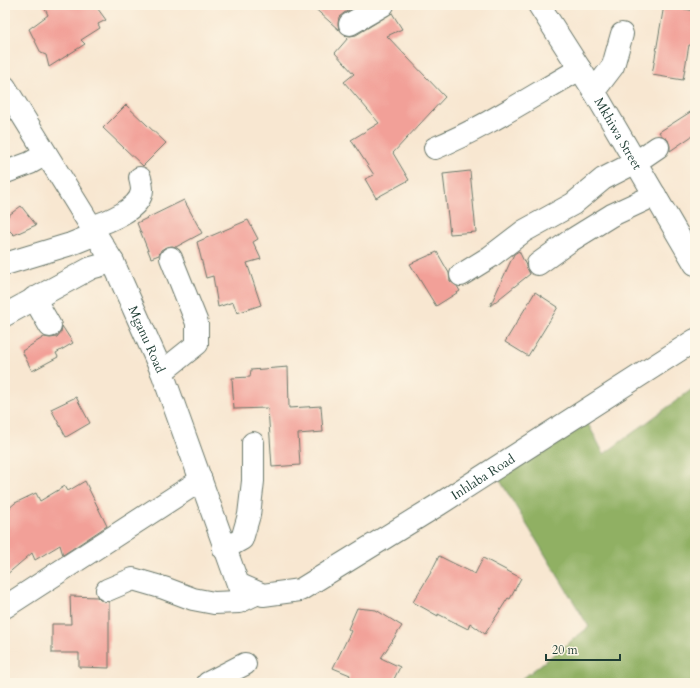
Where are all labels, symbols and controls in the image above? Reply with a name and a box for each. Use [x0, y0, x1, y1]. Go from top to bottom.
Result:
street label: Mkhiwa Street [590, 94, 646, 173]
street label: Mganu Road [124, 303, 169, 376]
street label: Inhlaba Road [448, 450, 519, 504]
scale bar [546, 636, 620, 662]
text: 20 m [552, 642, 579, 658]

